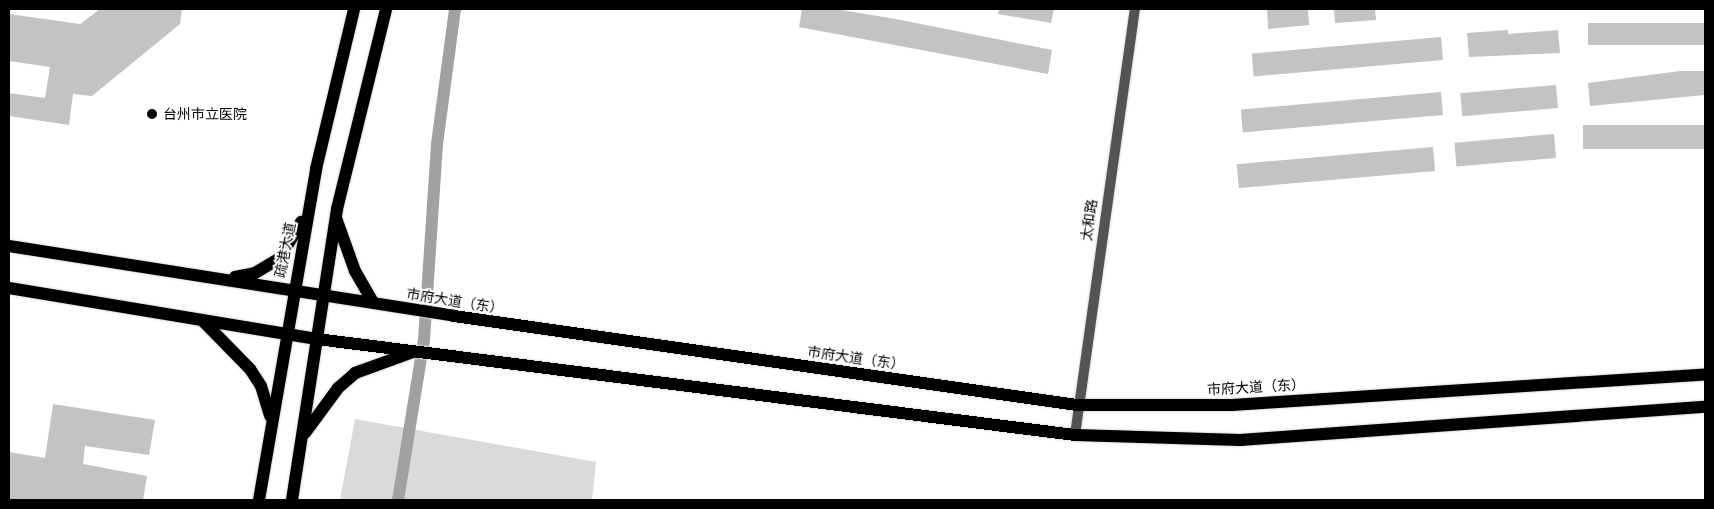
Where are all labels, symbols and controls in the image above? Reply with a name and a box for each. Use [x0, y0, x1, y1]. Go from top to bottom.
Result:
place label: 台州市立医院 [163, 106, 247, 122]
marker: 台州市立医院 [145, 107, 159, 121]
street label: 太和路 [1078, 198, 1100, 242]
street label: 疏港大道 [271, 221, 299, 279]
street label: 市府大道（东） [405, 285, 505, 317]
street label: 市府大道（东） [806, 343, 906, 373]
street label: 市府大道（东） [1207, 376, 1305, 398]

